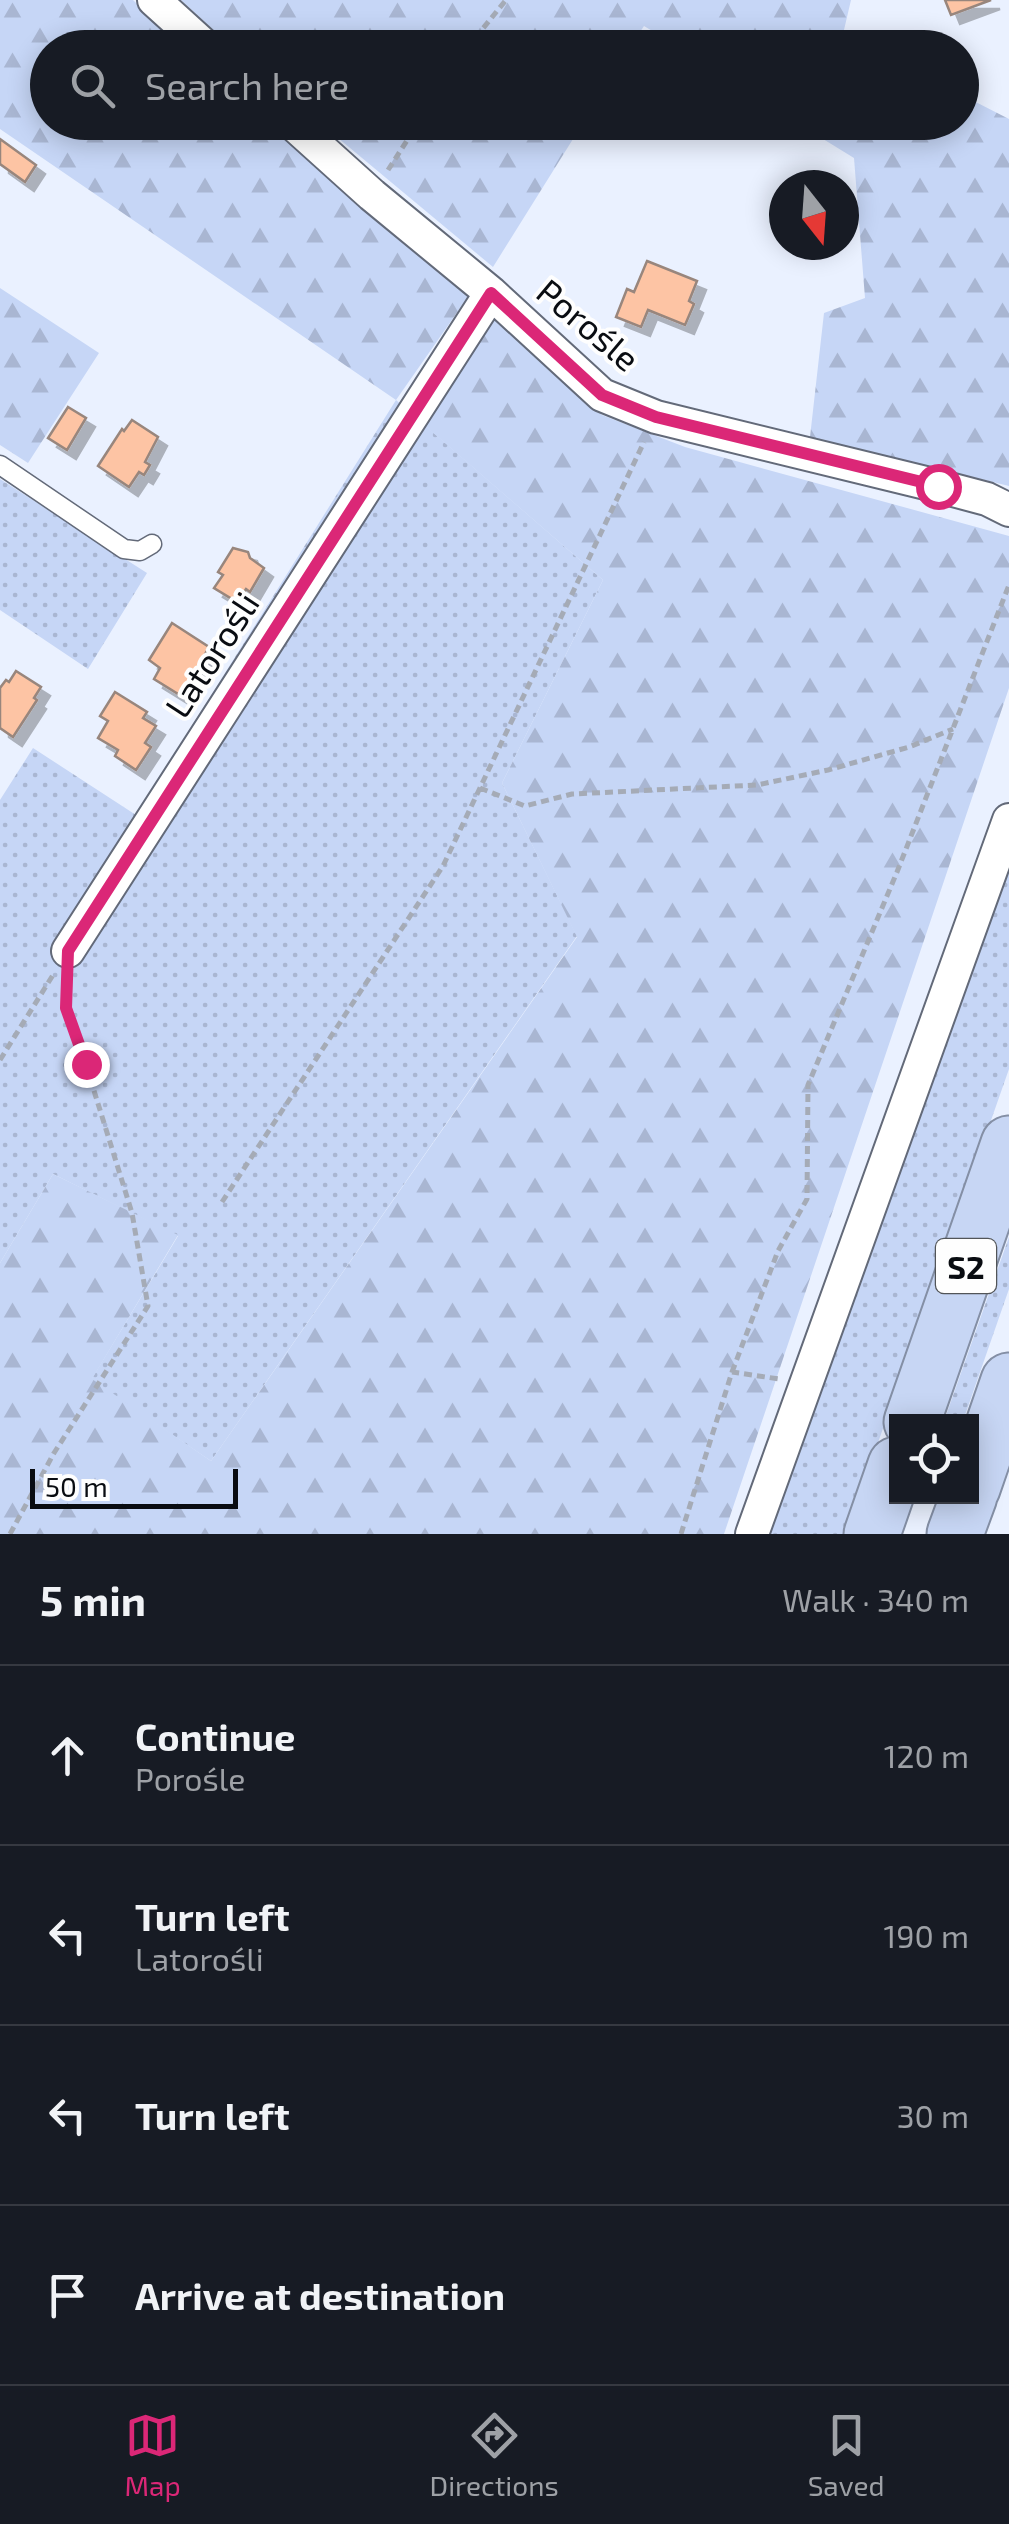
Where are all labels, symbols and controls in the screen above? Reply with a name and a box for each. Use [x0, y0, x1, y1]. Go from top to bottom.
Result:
search box [30, 30, 979, 140]
icon: search [65, 58, 120, 113]
text: Search here [145, 62, 349, 108]
north arrow [769, 170, 859, 260]
street label: Porośle [529, 269, 649, 379]
route start [916, 464, 962, 510]
street label: Latorośli [155, 584, 267, 724]
route end [64, 1042, 110, 1088]
road number: S2 [936, 1239, 996, 1293]
map controls [889, 1414, 979, 1504]
button: locate [889, 1414, 979, 1504]
scale bar [30, 1464, 238, 1508]
text: 50 m [45, 1469, 108, 1503]
text: 5 min [40, 1574, 146, 1624]
text: Walk · 340 m [782, 1580, 969, 1618]
text: Continue [135, 1713, 295, 1759]
icon: ahead [40, 1728, 95, 1783]
text: 120 m [884, 1736, 969, 1774]
text: Porośle [135, 1759, 245, 1797]
text: Turn left [135, 1893, 290, 1939]
icon: left [40, 1908, 95, 1963]
text: 190 m [883, 1916, 969, 1954]
text: Latorośli [135, 1939, 264, 1977]
icon: left [40, 2088, 95, 2143]
text: Turn left [135, 2092, 290, 2138]
text: 30 m [897, 2096, 969, 2134]
icon: arrive [40, 2268, 95, 2323]
text: Arrive at destination [135, 2272, 505, 2318]
tab: Map [124, 2408, 181, 2502]
tab: Directions [430, 2408, 559, 2502]
tab: Saved [808, 2408, 885, 2502]

